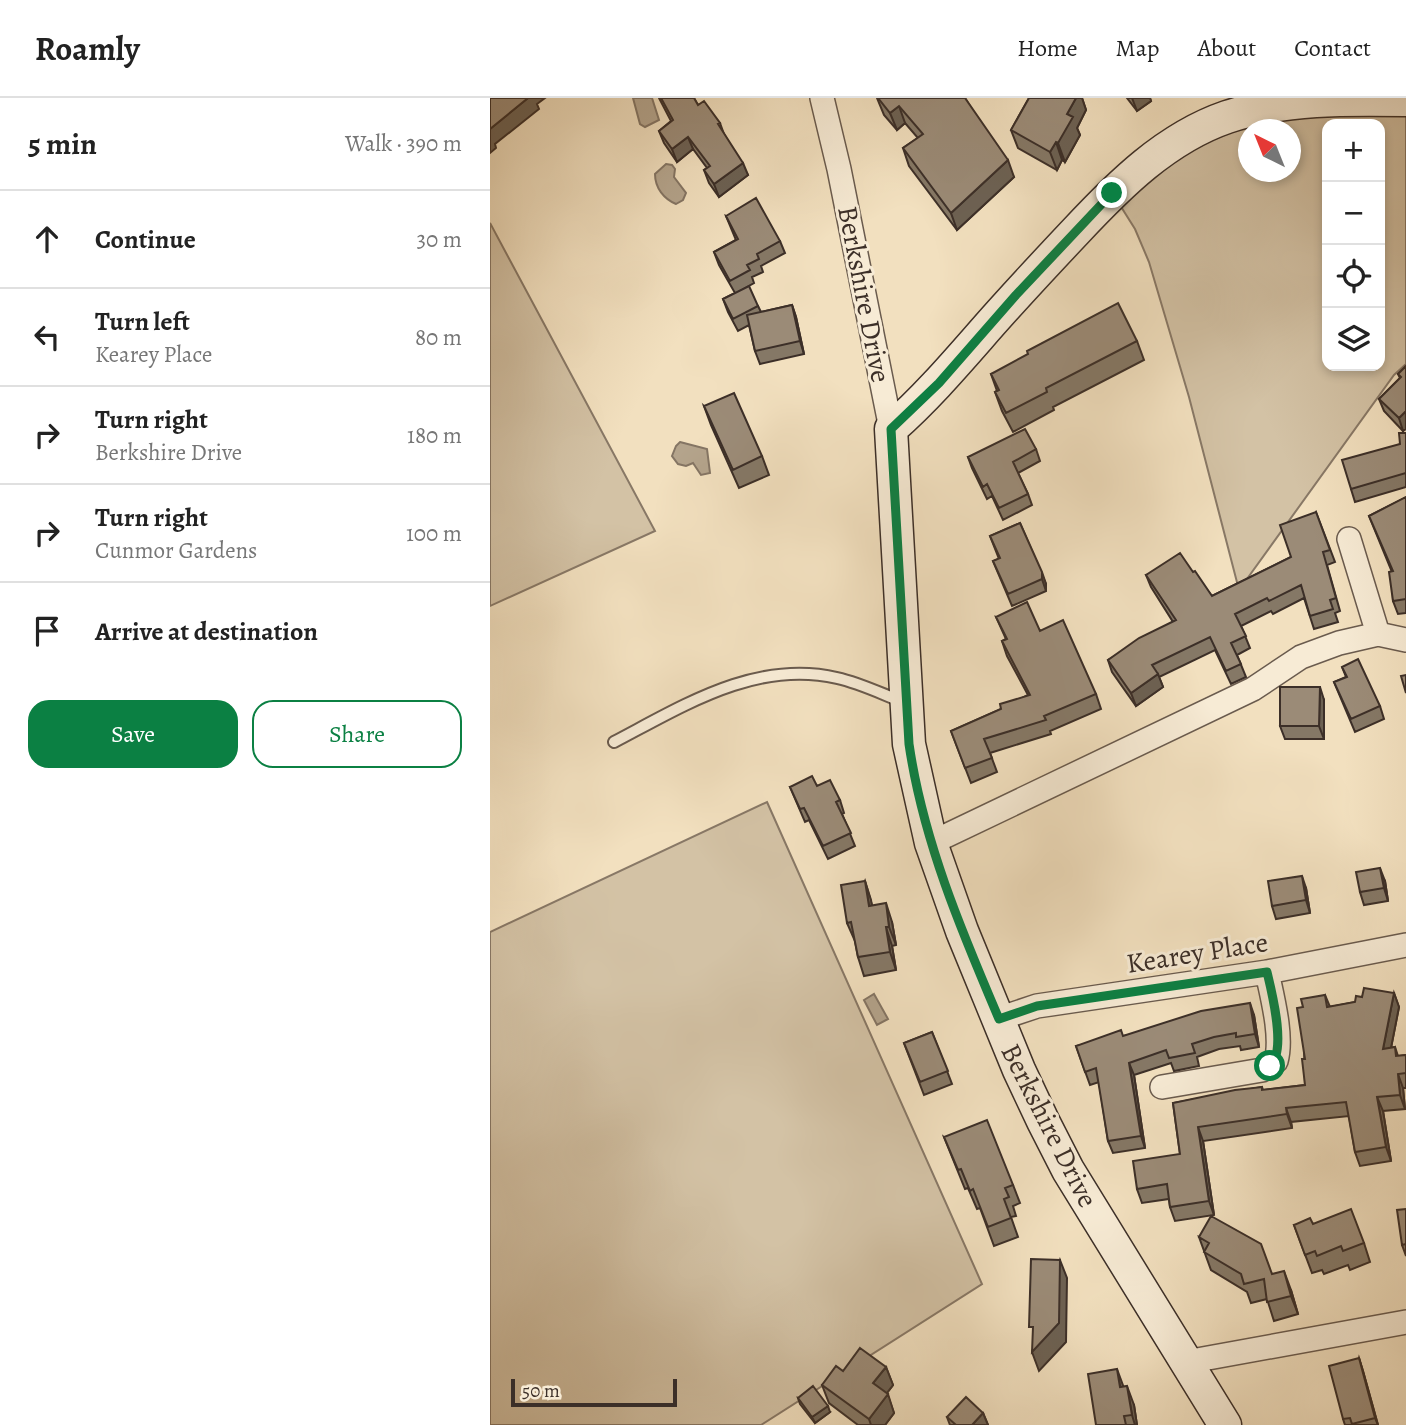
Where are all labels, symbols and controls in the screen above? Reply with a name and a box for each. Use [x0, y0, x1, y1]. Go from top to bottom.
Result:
text: Roamly [35, 26, 140, 71]
text: Home [1017, 32, 1078, 64]
text: Map [1116, 32, 1160, 64]
text: About [1198, 32, 1256, 64]
text: Contact [1294, 32, 1371, 64]
north arrow [1238, 119, 1301, 182]
map controls [1322, 119, 1385, 371]
button: + [1322, 119, 1385, 182]
text: 5 min [28, 124, 97, 164]
text: Walk · 390 m [345, 128, 462, 159]
route end [1096, 177, 1127, 208]
button: − [1322, 182, 1385, 245]
street label: Berkshire Drive [828, 203, 900, 386]
icon: ahead [28, 220, 66, 258]
text: Continue [95, 222, 196, 257]
text: 30 m [416, 224, 462, 255]
button: locate [1322, 245, 1385, 308]
text: Turn left [95, 304, 190, 339]
button: layers [1322, 308, 1385, 371]
icon: left [28, 318, 66, 356]
text: 80 m [415, 322, 462, 353]
text: Kearey Place [95, 339, 212, 370]
text: Turn right [95, 402, 208, 437]
icon: right [28, 416, 66, 454]
text: 180 m [407, 420, 462, 451]
text: Berkshire Drive [95, 437, 242, 468]
text: Turn right [95, 500, 208, 535]
icon: right [28, 514, 66, 552]
text: 100 m [406, 518, 462, 549]
text: Cunmor Gardens [95, 535, 257, 566]
icon: arrive [28, 612, 66, 650]
text: Arrive at destination [95, 614, 318, 649]
button: Save [28, 700, 238, 768]
button: Share [252, 700, 462, 768]
street label: Kearey Place [1124, 923, 1271, 983]
street label: Berkshire Drive [992, 1037, 1107, 1214]
route start [1254, 1050, 1285, 1081]
scale bar [511, 1376, 677, 1408]
text: 50 m [522, 1378, 560, 1404]

